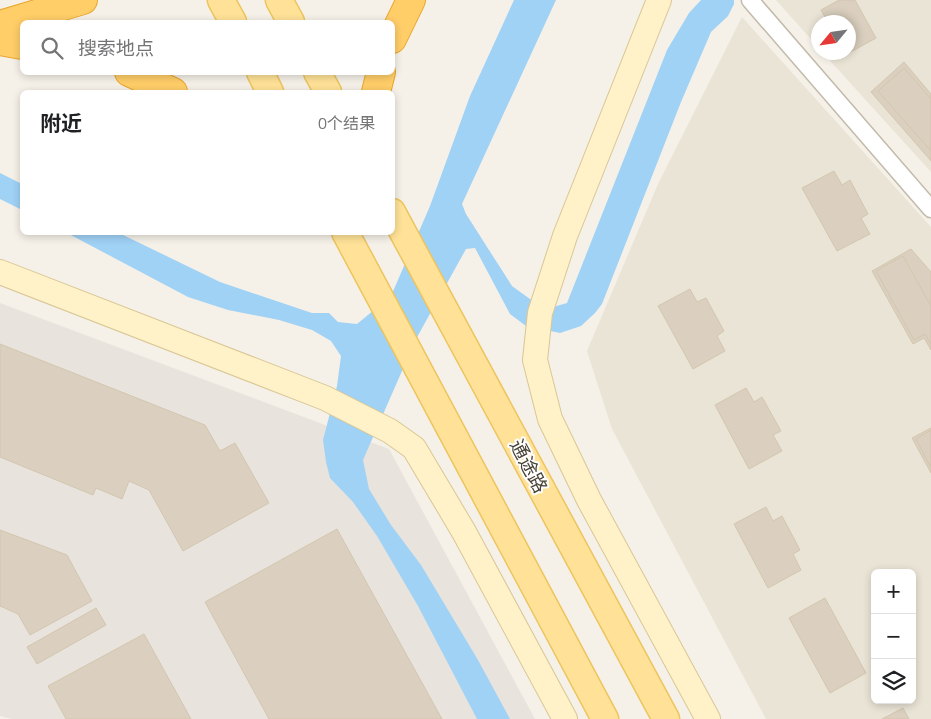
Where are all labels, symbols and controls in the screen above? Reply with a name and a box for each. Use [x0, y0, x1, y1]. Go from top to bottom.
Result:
north arrow [811, 15, 856, 60]
search box [20, 20, 395, 75]
text: 搜索地点 [78, 33, 154, 62]
icon: search [38, 34, 66, 62]
text: 附近 [40, 107, 82, 139]
text: 0个结果 [318, 111, 375, 135]
street label: 通途路 [503, 434, 556, 498]
map controls [871, 569, 916, 704]
button: + [871, 569, 916, 614]
button: − [871, 614, 916, 659]
button: layers [871, 659, 916, 704]

